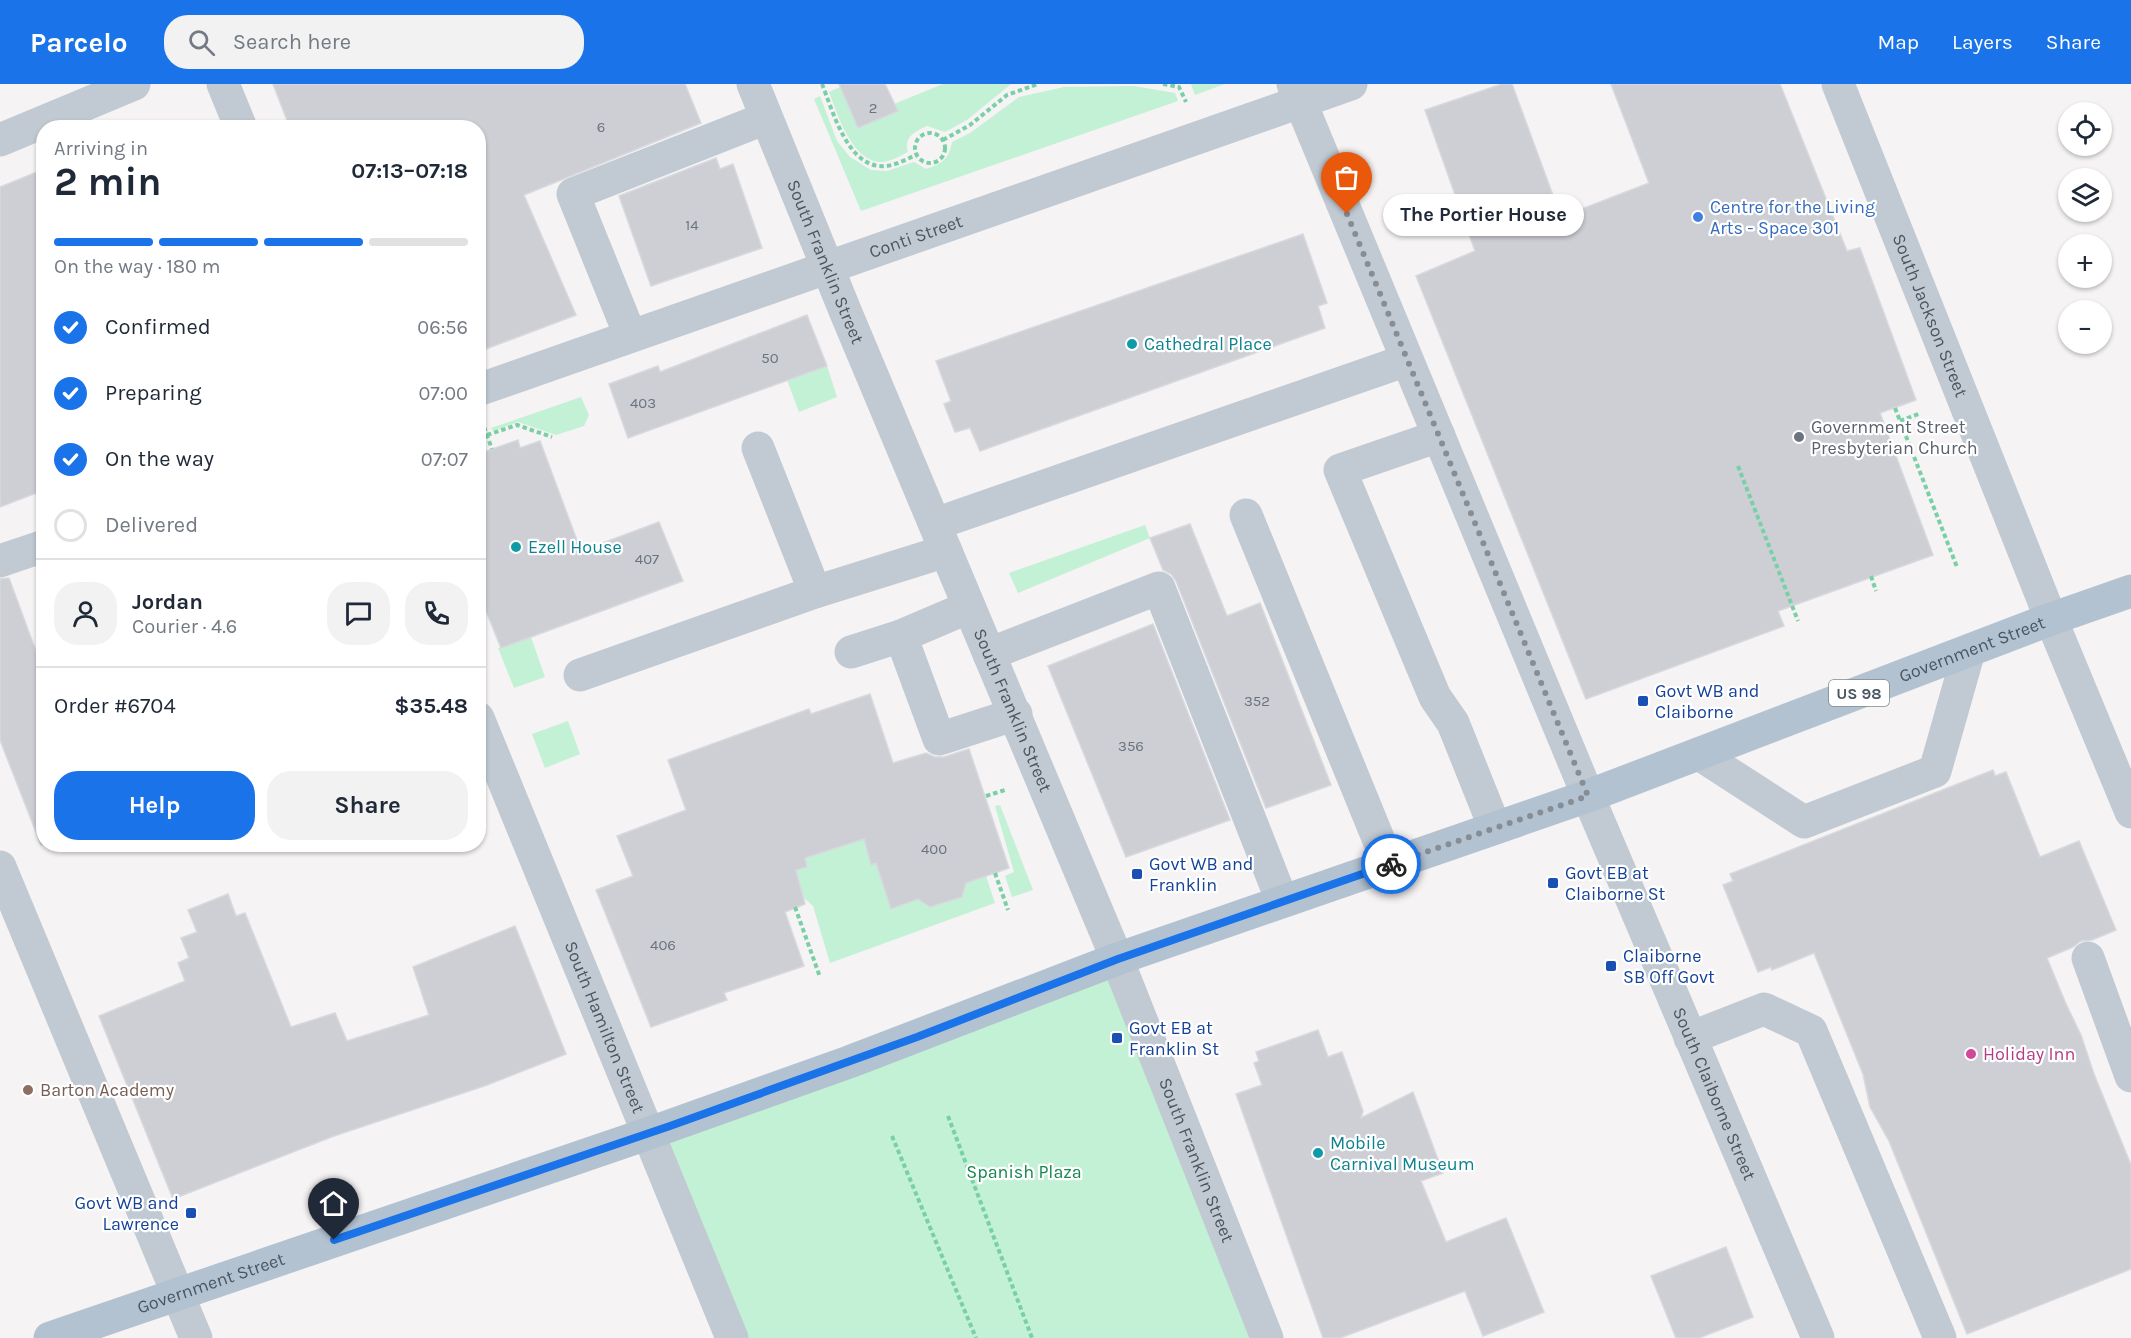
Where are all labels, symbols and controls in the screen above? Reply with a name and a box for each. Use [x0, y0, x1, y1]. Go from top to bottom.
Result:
search box [164, 15, 584, 69]
text: Parcelo [30, 26, 128, 59]
icon: search [185, 26, 218, 59]
text: Search here [233, 29, 351, 55]
text: Map [1877, 30, 1919, 54]
text: Layers [1952, 30, 2013, 54]
text: Share [2046, 30, 2101, 54]
house number: 2 [869, 99, 877, 117]
map controls [2058, 102, 2112, 354]
button: locate [2058, 102, 2112, 156]
house number: 6 [597, 118, 605, 136]
text: Arriving in [54, 137, 148, 160]
pin [1321, 152, 1372, 214]
text: 07:13–07:18 [351, 158, 468, 184]
text: 2 min [54, 159, 162, 205]
icon: bag [1330, 161, 1363, 194]
button: layers [2058, 168, 2112, 222]
street label: South Franklin Street [782, 176, 869, 348]
callout: The Portier House [1383, 193, 1584, 235]
place label: Centre for the Living Arts - Space 301 [1710, 196, 1875, 239]
text: The Portier House [1400, 203, 1567, 226]
street label: Conti Street [866, 210, 966, 263]
marker: Centre for the Living Arts - Space 301 [1691, 210, 1705, 224]
house number: 14 [685, 216, 699, 234]
street label: South Jackson Street [1888, 230, 1973, 401]
button: + [2058, 234, 2112, 288]
text: On the way · 180 m [54, 255, 220, 278]
button: − [2058, 300, 2112, 354]
icon: check [54, 311, 87, 344]
text: Confirmed [105, 314, 211, 340]
text: 06:56 [417, 316, 468, 339]
place label: Cathedral Place [1144, 333, 1272, 355]
marker: Cathedral Place [1125, 337, 1139, 351]
house number: 50 [761, 349, 779, 367]
icon: check [54, 377, 87, 410]
text: Preparing [105, 380, 202, 406]
text: 07:00 [418, 382, 468, 405]
house number: 403 [630, 394, 656, 412]
place label: Government Street Presbyterian Church [1811, 416, 1978, 459]
marker: Government Street Presbyterian Church [1792, 430, 1806, 444]
icon: check [54, 443, 87, 476]
text: On the way [105, 446, 214, 472]
text: 07:07 [421, 448, 468, 471]
text: Delivered [105, 512, 198, 538]
place label: Ezell House [528, 536, 622, 558]
marker: Ezell House [509, 540, 523, 554]
house number: 407 [635, 550, 659, 568]
button: person [54, 582, 117, 645]
button: chat [327, 582, 390, 645]
button: phone [405, 582, 468, 645]
text: Jordan [132, 589, 203, 615]
street label: Government Street [1896, 611, 2048, 687]
text: Courier · 4.6 [132, 615, 237, 638]
street label: South Franklin Street [969, 625, 1057, 796]
place label: Govt WB and Claiborne [1655, 680, 1760, 723]
road number: US 98 [1829, 680, 1889, 706]
house number: 352 [1244, 692, 1270, 710]
text: Order #6704 [54, 693, 176, 719]
text: $35.48 [394, 693, 468, 719]
marker: Govt WB and Claiborne [1636, 694, 1650, 708]
house number: 356 [1118, 737, 1144, 755]
button: Help [54, 771, 255, 840]
button: Share [267, 771, 468, 840]
courier [1361, 834, 1421, 894]
house number: 400 [921, 840, 947, 858]
icon: bike [1375, 848, 1408, 881]
place label: Govt WB and Franklin [1149, 853, 1254, 896]
place label: Govt EB at Claiborne St [1565, 862, 1666, 905]
marker: Govt WB and Franklin [1130, 867, 1144, 881]
marker: Govt EB at Claiborne St [1546, 876, 1560, 890]
house number: 406 [650, 936, 676, 954]
street label: South Hamilton Street [560, 938, 650, 1117]
place label: Claiborne SB Off Govt [1623, 945, 1715, 988]
marker: Claiborne SB Off Govt [1604, 959, 1618, 973]
street label: South Claiborne Street [1668, 1004, 1761, 1184]
place label: Govt EB at Franklin St [1129, 1017, 1219, 1060]
marker: Govt EB at Franklin St [1110, 1031, 1124, 1045]
place label: Holiday Inn [1983, 1043, 2075, 1065]
marker: Holiday Inn [1964, 1047, 1978, 1061]
street label: South Franklin Street [1154, 1074, 1239, 1246]
place label: Barton Academy [40, 1079, 175, 1101]
marker: Barton Academy [21, 1083, 35, 1097]
place label: Mobile Carnival Museum [1330, 1132, 1475, 1175]
marker: Mobile Carnival Museum [1311, 1146, 1325, 1160]
park label: Spanish Plaza [966, 1161, 1082, 1183]
pin [308, 1178, 359, 1240]
icon: home [317, 1187, 350, 1220]
place label: Govt WB and Lawrence [74, 1192, 179, 1235]
marker: Govt WB and Lawrence [184, 1206, 198, 1220]
street label: Government Street [134, 1248, 288, 1318]

